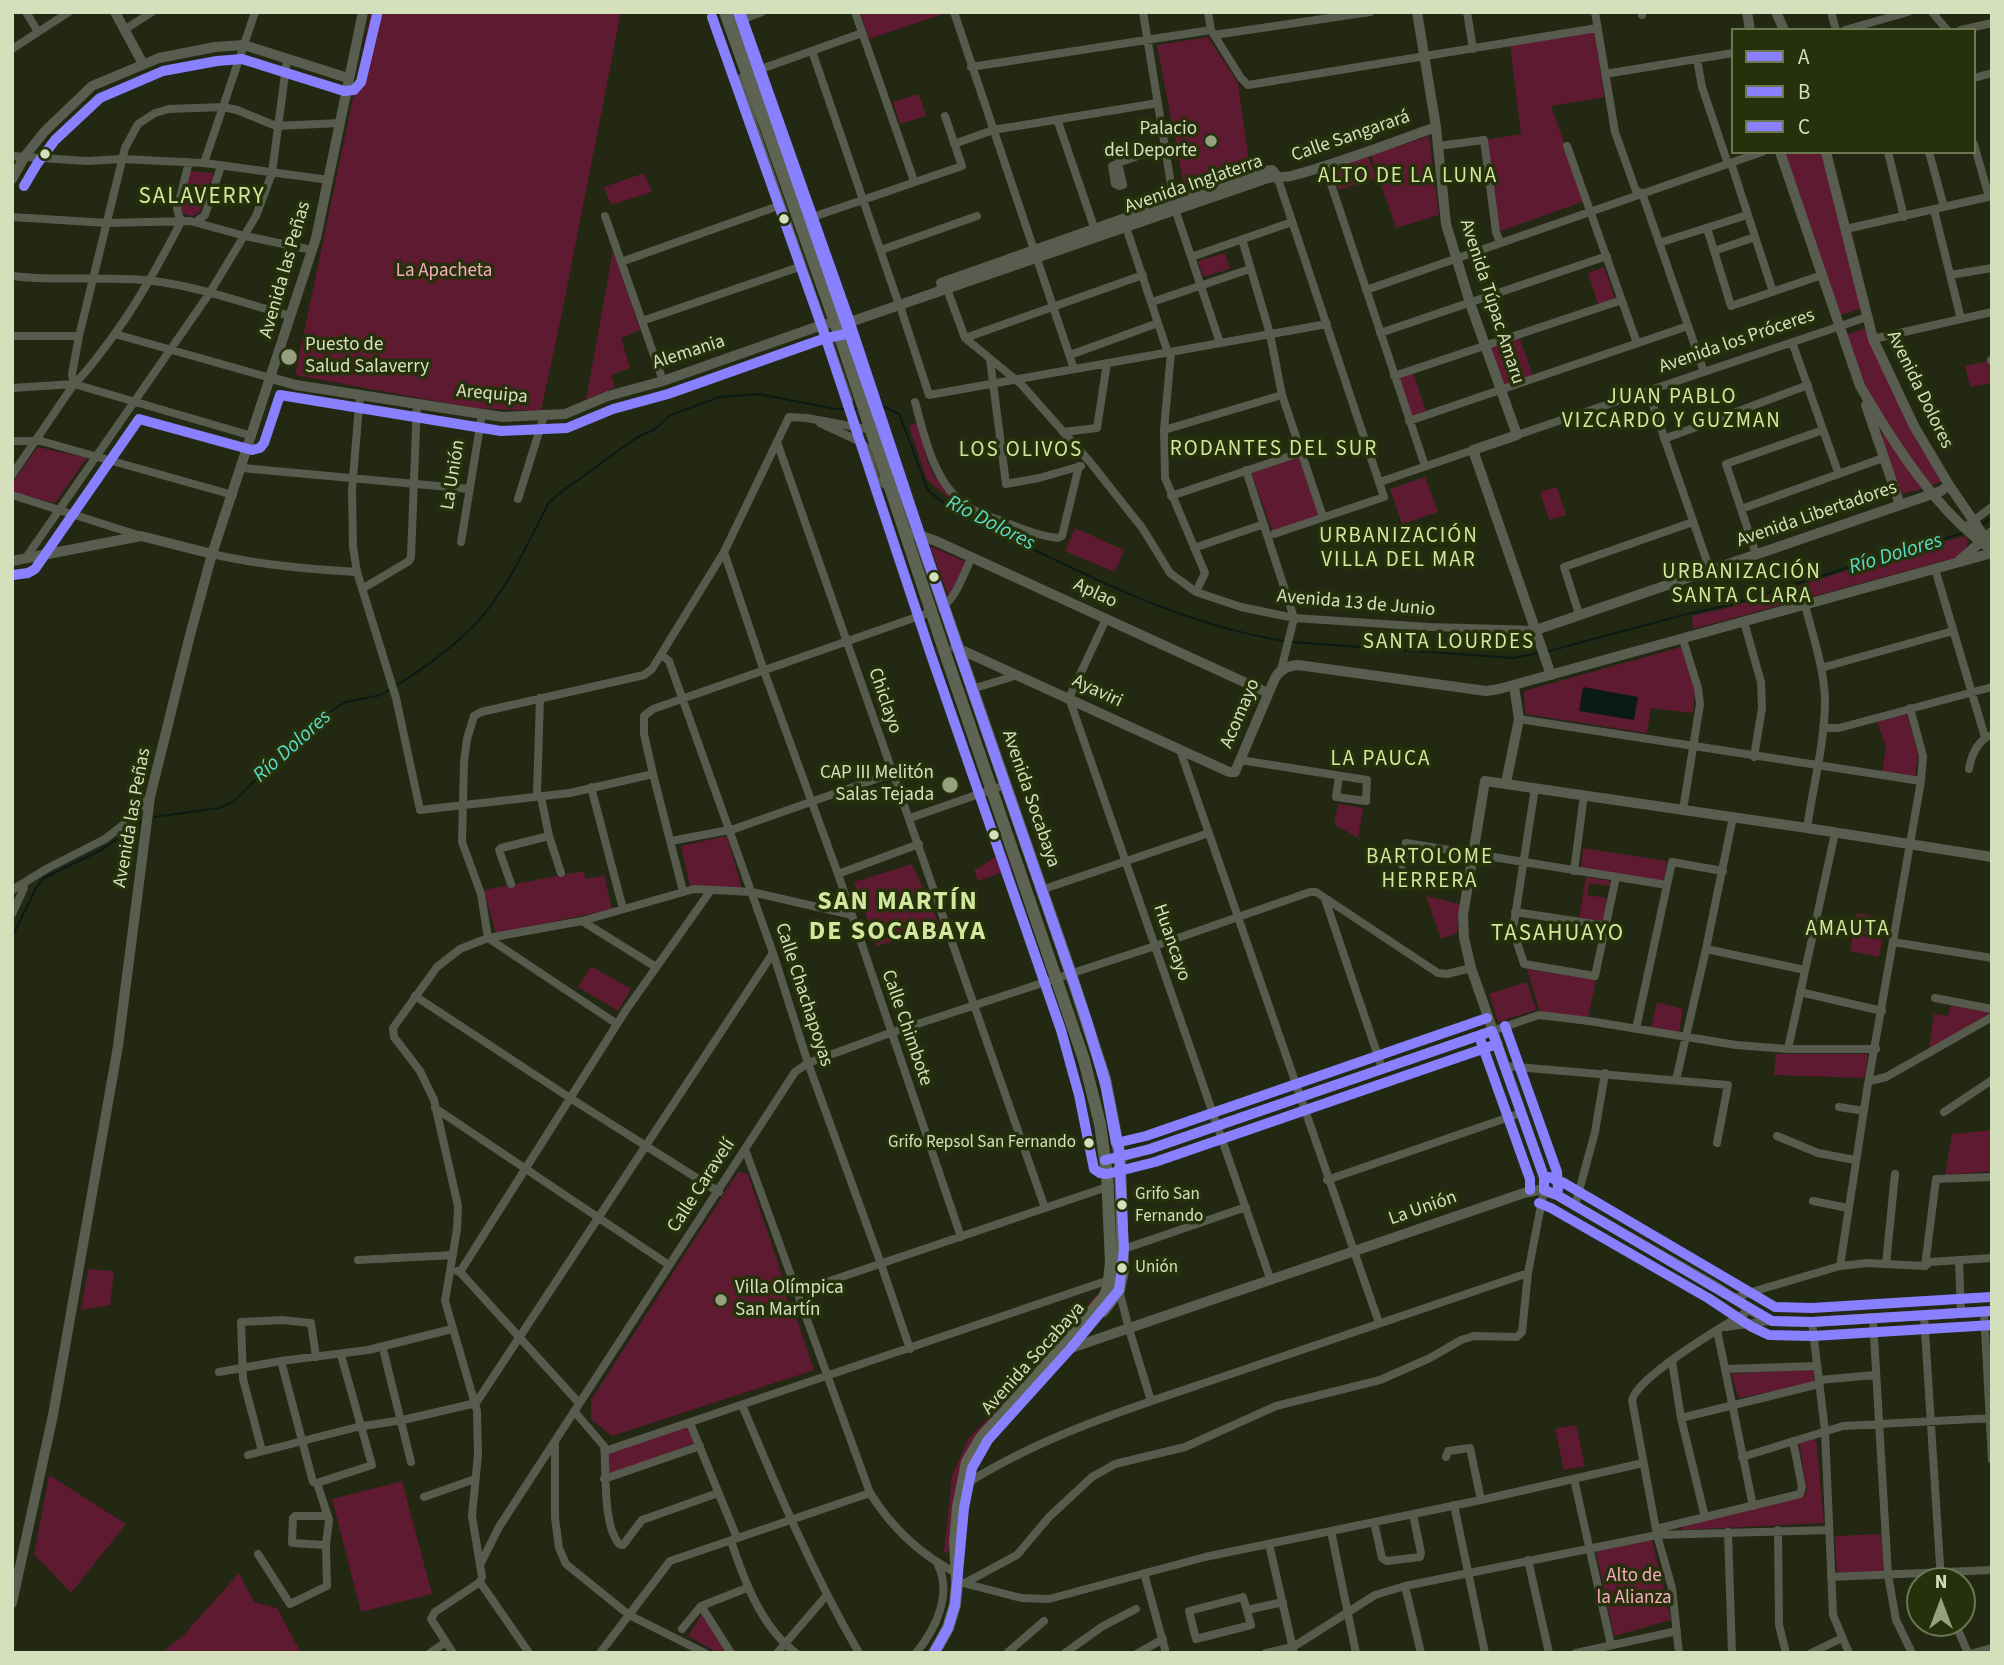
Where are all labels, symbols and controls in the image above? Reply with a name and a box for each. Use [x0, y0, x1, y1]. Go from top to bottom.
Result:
legend [1731, 28, 1976, 154]
text: A [1798, 42, 1809, 72]
text: B [1798, 77, 1810, 107]
street label: Calle Sangarará [1289, 106, 1413, 168]
text: C [1798, 112, 1810, 142]
place label: Palacio del Deporte [1104, 119, 1197, 163]
marker: Palacio del Deporte [1203, 133, 1219, 149]
unlabelled marker [38, 147, 52, 161]
street label: Avenida Inglaterra [1122, 151, 1266, 219]
district label: ALTO DE LA LUNA [1320, 164, 1496, 190]
district label: SALAVERRY [140, 184, 264, 212]
street label: Avenida las Peñas [256, 199, 316, 341]
unlabelled marker [777, 212, 791, 226]
street label: Avenida Túpac Amaru [1454, 217, 1528, 387]
park label: La Apacheta [396, 261, 492, 283]
street label: Avenida los Próceres [1656, 305, 1818, 379]
street label: Avenida Dolores [1881, 327, 1957, 453]
street label: Alemania [650, 331, 728, 375]
place label: Puesto de Salud Salaverry [305, 335, 429, 379]
marker: Puesto de Salud Salaverry [279, 347, 299, 367]
street label: Arequipa [455, 381, 529, 409]
district label: JUAN PABLO VIZCARDO Y GUZMAN [1564, 385, 1780, 435]
district label: RODANTES DEL SUR [1172, 437, 1376, 463]
street label: La Unión [437, 438, 471, 512]
district label: LOS OLIVOS [960, 438, 1082, 464]
street label: Avenida Libertadores [1734, 477, 1900, 553]
water label: Río Dolores [941, 491, 1039, 557]
district label: URBANIZACIÓN VILLA DEL MAR [1321, 524, 1477, 574]
water label: Río Dolores [1846, 529, 1946, 581]
district label: URBANIZACIÓN SANTA CLARA [1664, 560, 1820, 610]
unlabelled marker [927, 570, 941, 584]
street label: Aplao [1070, 574, 1120, 614]
street label: Avenida 13 de Junio [1276, 586, 1436, 622]
district label: SANTA LOURDES [1364, 630, 1534, 656]
street label: Chiclayo [862, 665, 906, 737]
street label: Ayaviri [1068, 670, 1126, 714]
street label: Acomayo [1216, 676, 1266, 752]
water label: Río Dolores [249, 705, 337, 789]
street label: Avenida Socabaya [996, 727, 1064, 871]
street label: Avenida las Peñas [110, 746, 156, 890]
district label: LA PAUCA [1332, 747, 1430, 773]
place label: CAP III Melitón Salas Tejada [820, 763, 934, 807]
marker: CAP III Melitón Salas Tejada [940, 775, 960, 795]
unlabelled marker [987, 828, 1001, 842]
district label: BARTOLOME HERRERA [1367, 845, 1493, 895]
district label: SAN MARTÍN DE SOCABAYA [810, 887, 986, 948]
street label: Huancayo [1147, 902, 1195, 984]
district label: AMAUTA [1806, 917, 1890, 943]
street label: Calle Chachapoyas [769, 920, 837, 1070]
district label: TASAHUAYO [1492, 921, 1624, 949]
street label: Calle Chimbote [876, 967, 936, 1089]
place label: Grifo Repsol San Fernando [888, 1133, 1076, 1153]
street label: Calle Caravelí [663, 1135, 741, 1237]
marker: Grifo Repsol San Fernando [1082, 1136, 1096, 1150]
place label: Grifo San Fernando [1135, 1185, 1203, 1225]
street label: La Unión [1386, 1187, 1460, 1231]
marker: Grifo San Fernando [1115, 1198, 1129, 1212]
place label: Unión [1135, 1258, 1178, 1278]
marker: Unión [1115, 1261, 1129, 1275]
place label: Villa Olímpica San Martín [735, 1278, 844, 1322]
marker: Villa Olímpica San Martín [713, 1292, 729, 1308]
street label: Avenida Socabaya [977, 1298, 1091, 1420]
park label: Alto de la Alianza [1596, 1566, 1672, 1610]
north arrow [1906, 1567, 1976, 1637]
text: N [1935, 1569, 1947, 1596]

